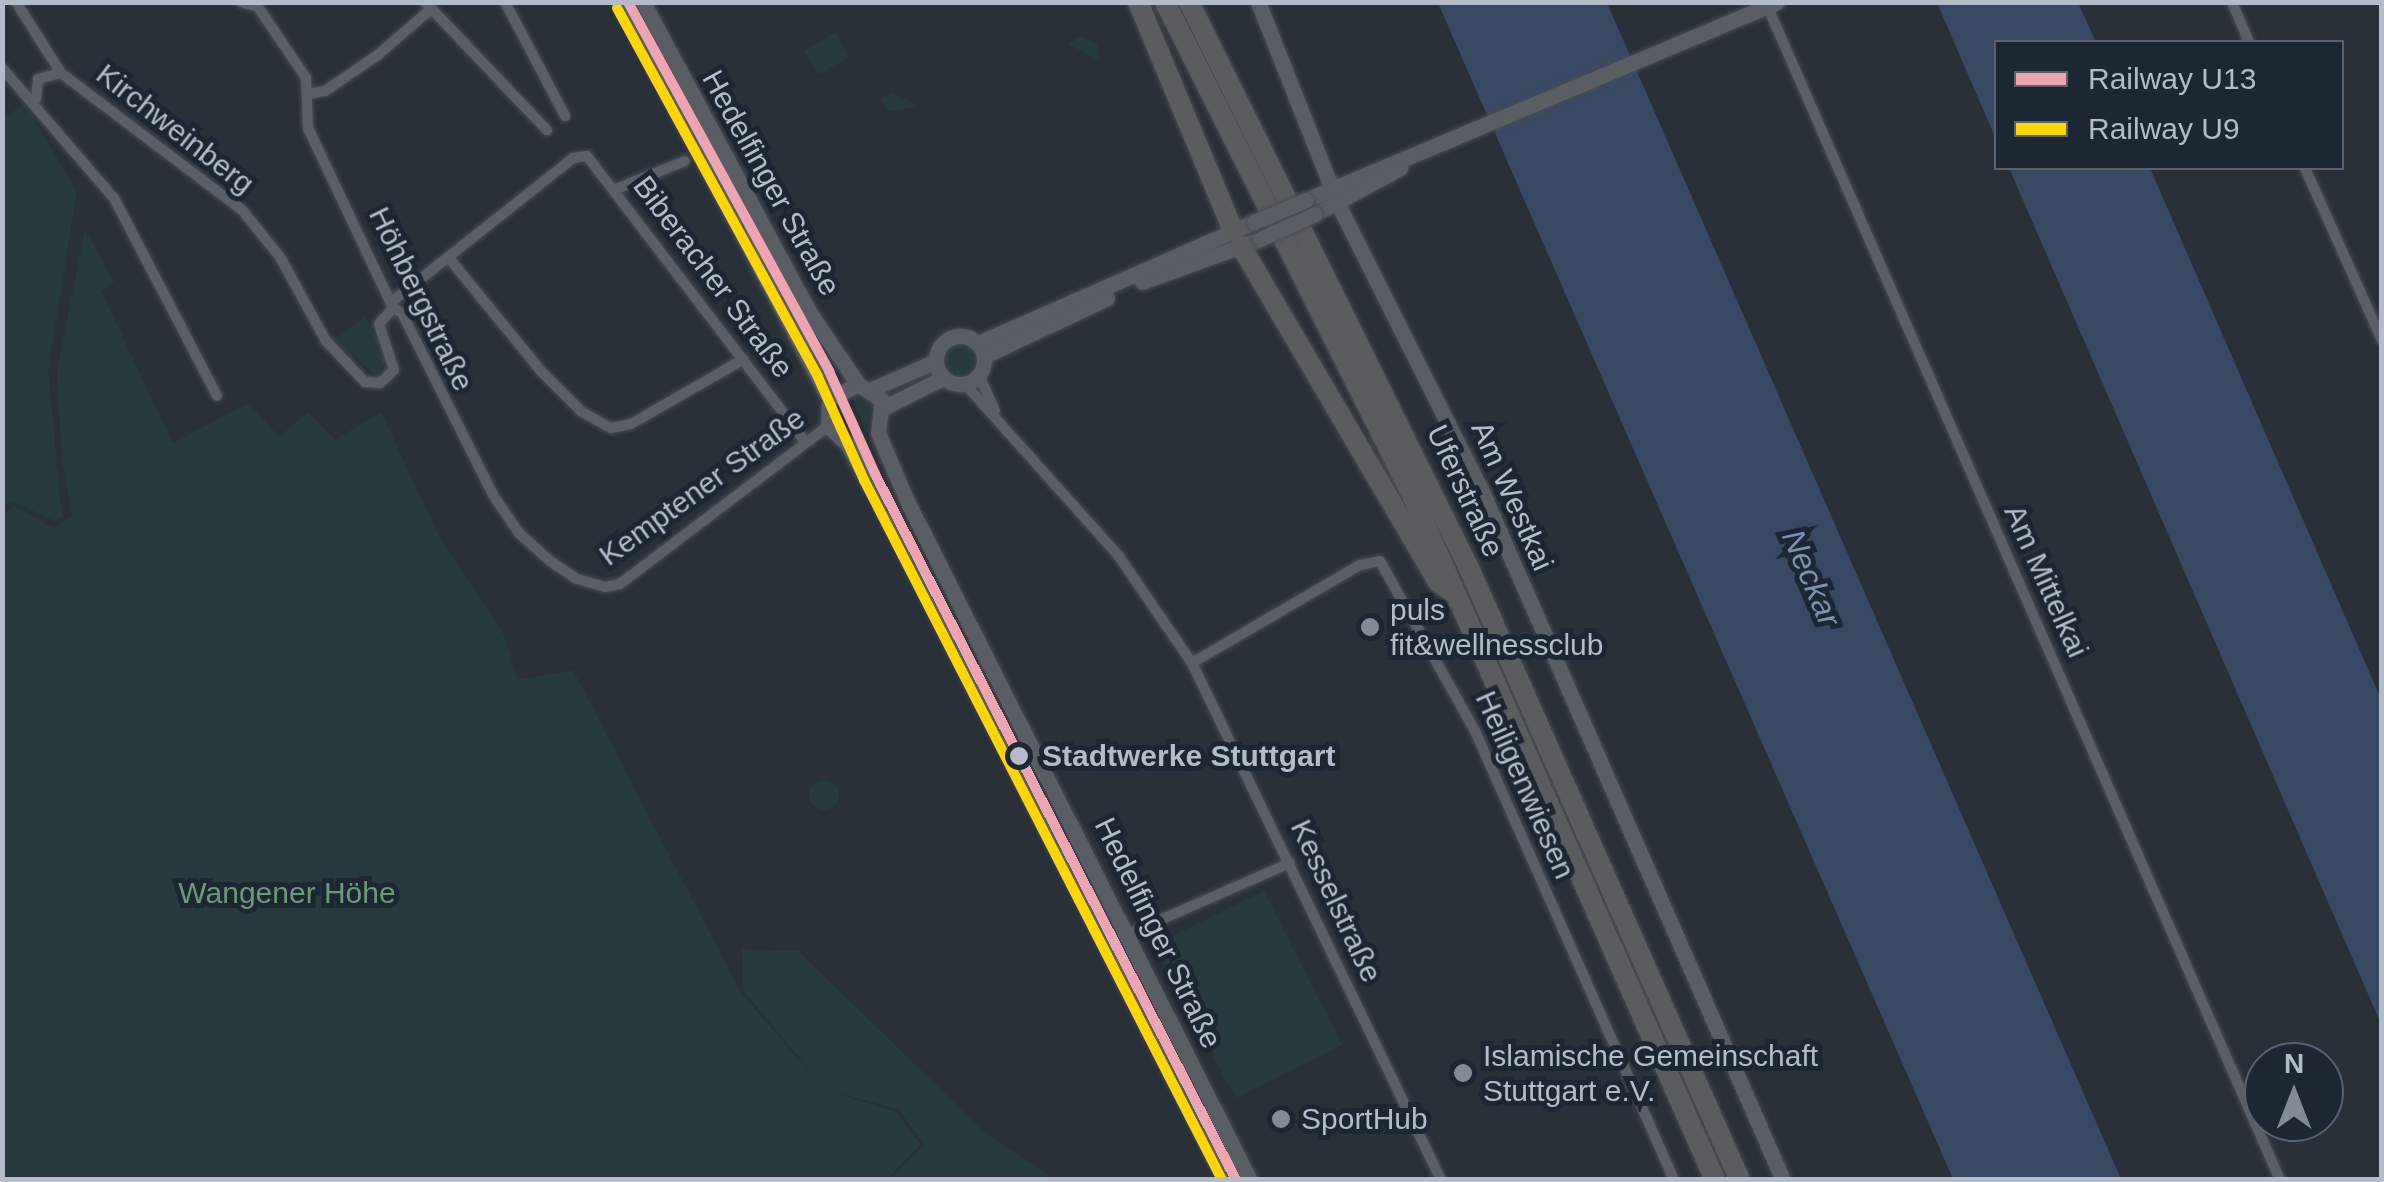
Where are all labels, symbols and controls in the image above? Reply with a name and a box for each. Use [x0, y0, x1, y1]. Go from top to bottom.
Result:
legend [1994, 40, 2344, 170]
street label: Kirchweinberg [89, 56, 261, 202]
text: Railway U13 [2088, 62, 2256, 95]
street label: Hedelfinger Straße [694, 64, 848, 302]
text: Railway U9 [2088, 112, 2240, 145]
street label: Biberacher Straße [625, 169, 801, 385]
street label: Höhbergstraße [361, 201, 481, 397]
street label: Kemptener Straße [592, 400, 812, 574]
street label: Am Westkai [1463, 416, 1561, 576]
street label: Uferstraße [1419, 419, 1511, 563]
street label: Am Mittelkai [1996, 499, 2096, 663]
water label: Neckar [1774, 524, 1848, 632]
place label: puls fit&wellnessclub [1390, 592, 1603, 662]
marker: puls fit&wellnessclub [1359, 616, 1381, 638]
street label: Heiligenwiesen [1468, 686, 1582, 884]
place label: Stadtwerke Stuttgart [1042, 738, 1335, 774]
marker: Stadtwerke Stuttgart [1006, 743, 1032, 769]
street label: Hedelfinger Straße [1087, 812, 1229, 1054]
street label: Kesselstraße [1283, 814, 1389, 988]
park label: Wangener Höhe [178, 875, 396, 911]
place label: Islamische Gemeinschaft Stuttgart e.V. [1483, 1038, 1818, 1108]
north arrow [2244, 1042, 2344, 1142]
text: N [2284, 1048, 2304, 1079]
marker: Islamische Gemeinschaft Stuttgart e.V. [1452, 1062, 1474, 1084]
place label: SportHub [1301, 1101, 1428, 1137]
marker: SportHub [1270, 1108, 1292, 1130]

